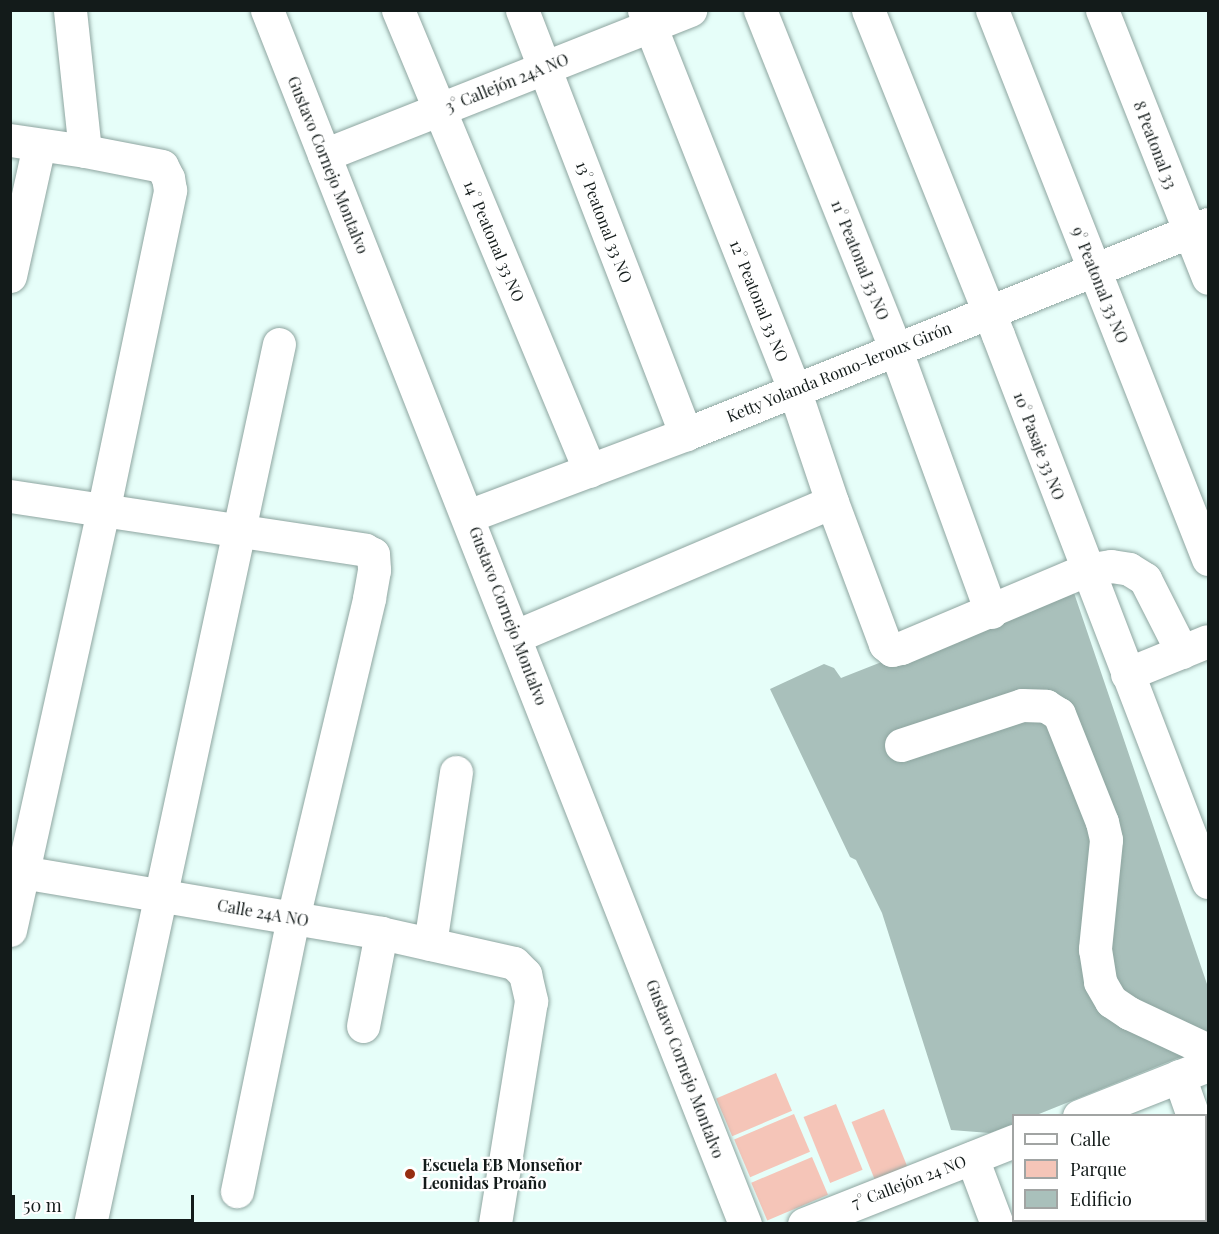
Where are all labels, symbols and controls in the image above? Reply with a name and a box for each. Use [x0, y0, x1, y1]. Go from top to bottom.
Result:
street label: 3° Callejón 24A NO [442, 49, 572, 117]
street label: Gustavo Cornejo Montalvo [284, 73, 372, 257]
street label: 8 Peatonal 33 [1129, 98, 1181, 192]
street label: 13° Peatonal 33 NO [572, 158, 636, 286]
street label: 14° Peatonal 33 NO [460, 177, 528, 305]
street label: 11° Peatonal 33 NO [827, 197, 893, 323]
street label: 9° Peatonal 33 NO [1068, 224, 1132, 346]
street label: 12° Peatonal 33 NO [726, 237, 792, 365]
street label: Ketty Yolanda Romo-leroux Girón [723, 318, 955, 426]
street label: 10° Pasaje 33 NO [1010, 389, 1068, 503]
street label: Gustavo Cornejo Montalvo [465, 524, 551, 708]
street label: Calle 24A NO [216, 895, 310, 931]
street label: Gustavo Cornejo Montalvo [642, 977, 728, 1161]
legend [1012, 1114, 1207, 1222]
text: Calle [1070, 1127, 1111, 1151]
street label: 7° Callejón 24 NO [849, 1151, 969, 1213]
place label: Escuela EB Monseñor Leonidas Proaño [422, 1155, 582, 1193]
text: Parque [1070, 1157, 1127, 1181]
marker: Escuela EB Monseñor Leonidas Proaño [403, 1167, 417, 1181]
scale bar [15, 1183, 196, 1221]
text: Edificio [1070, 1187, 1132, 1211]
text: 50 m [23, 1193, 62, 1217]

